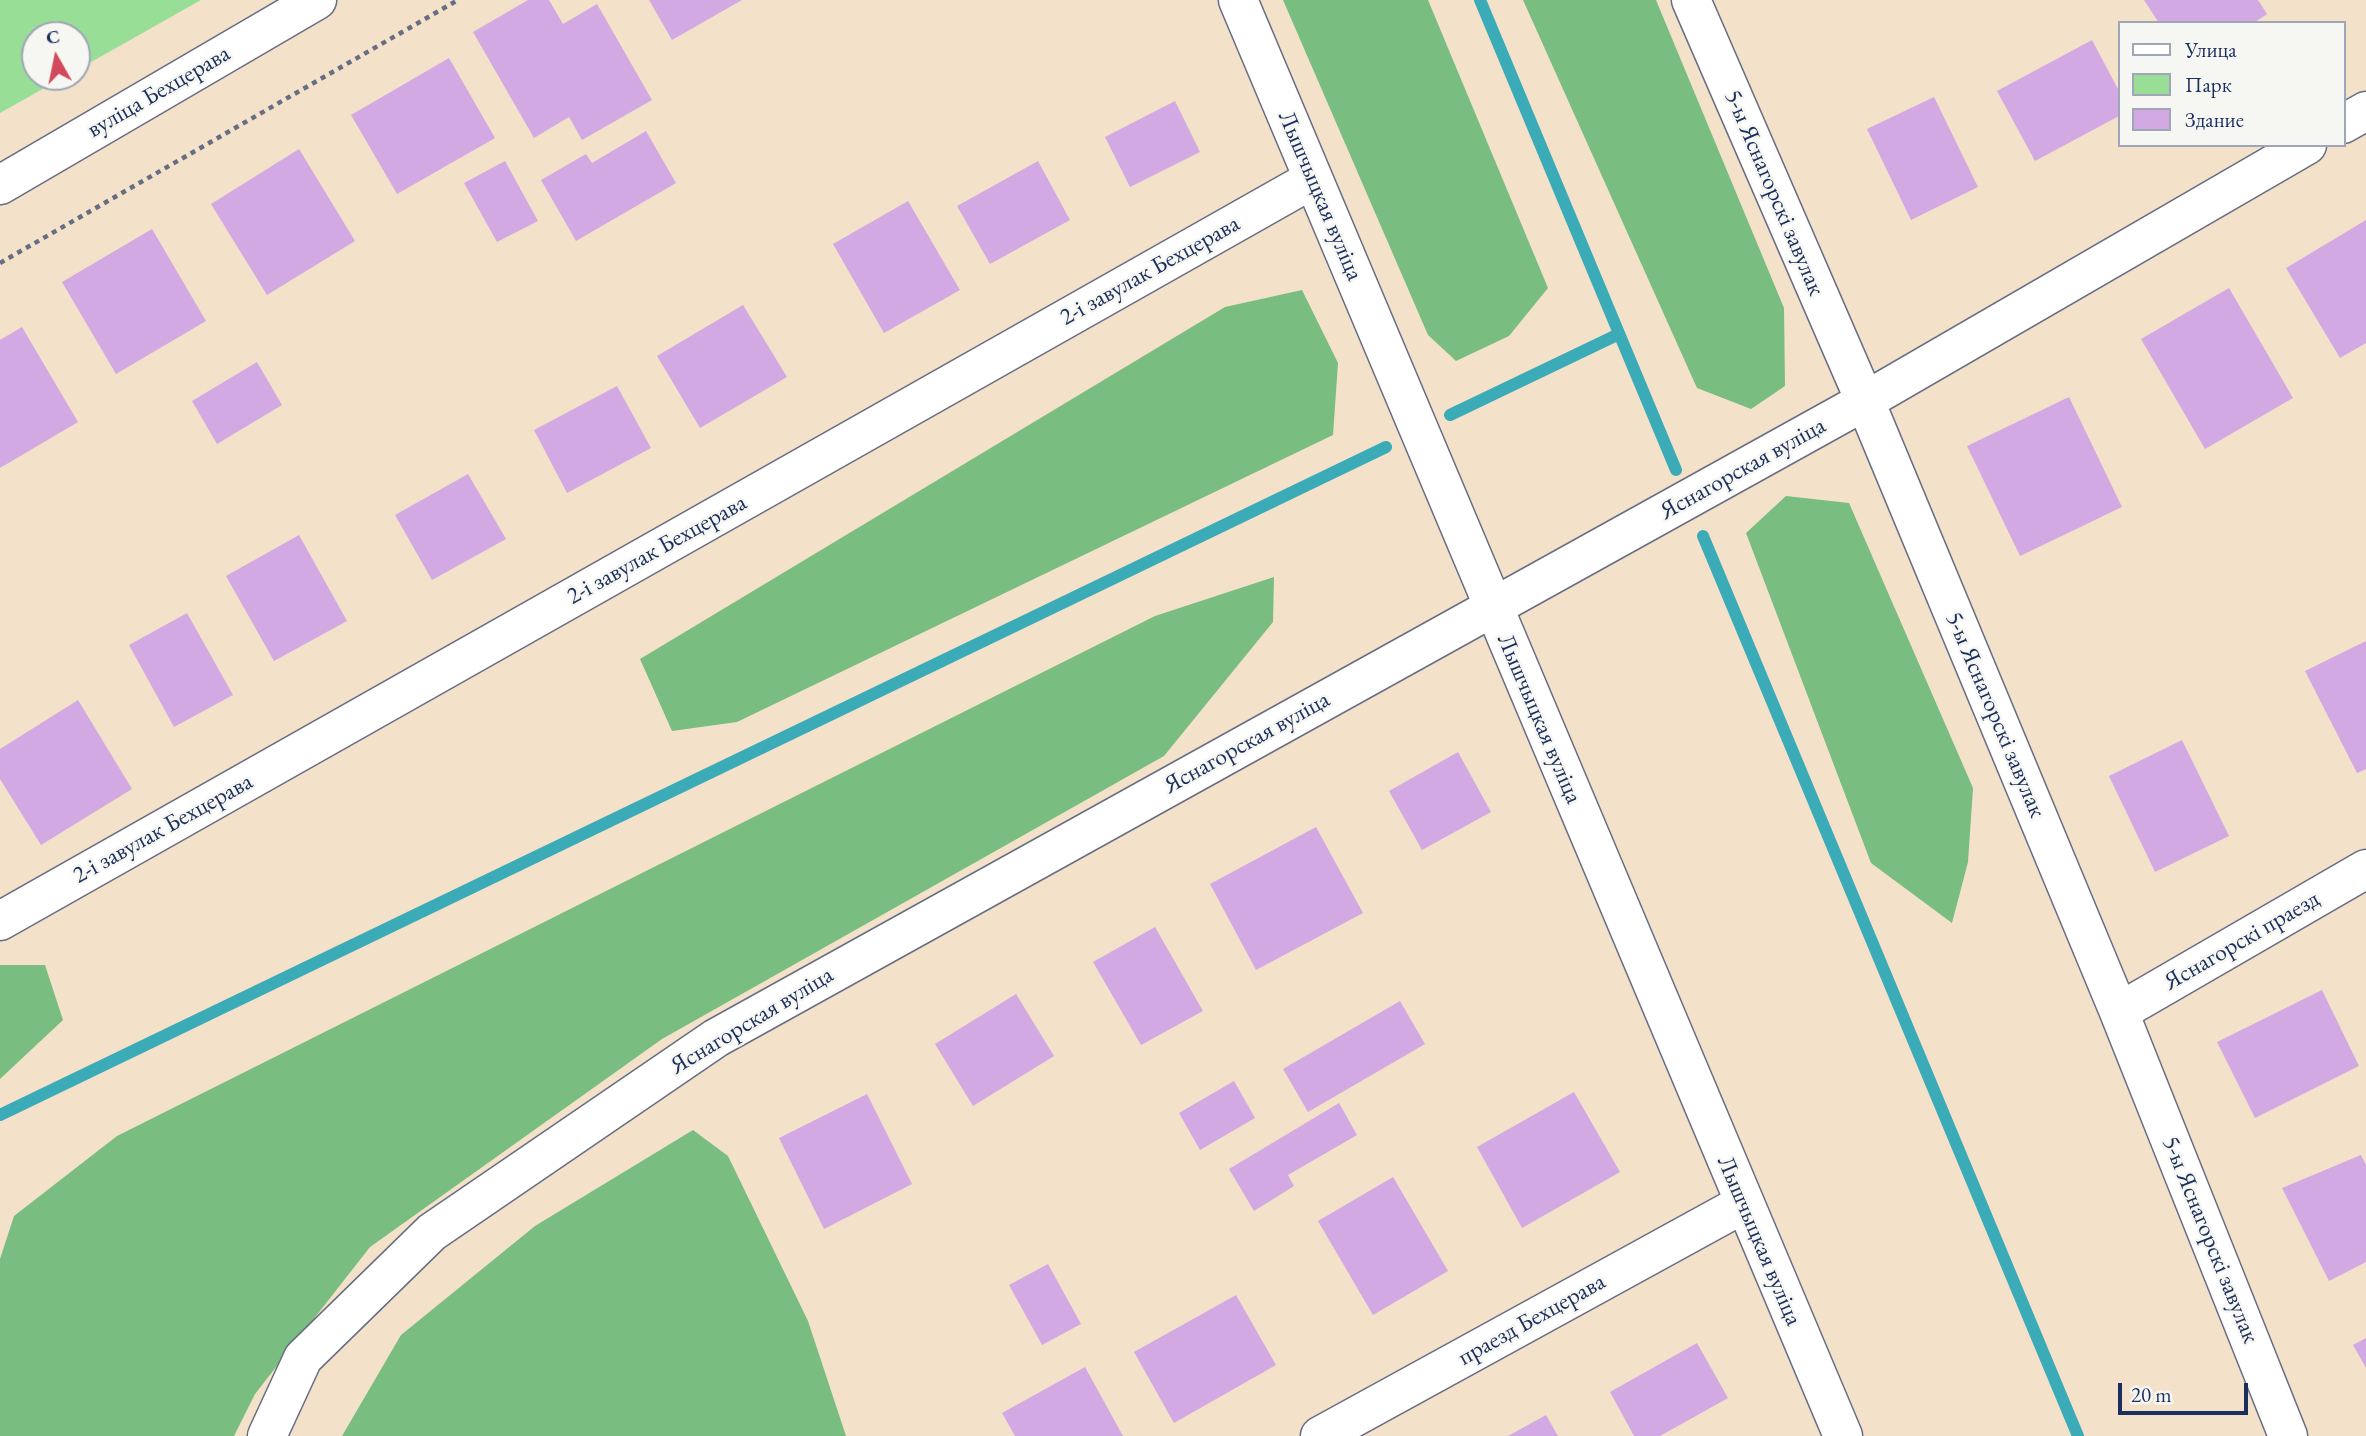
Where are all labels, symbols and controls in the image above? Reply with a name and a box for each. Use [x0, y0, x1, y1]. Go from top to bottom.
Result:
north arrow [21, 21, 91, 91]
legend [2118, 21, 2345, 147]
text: С [44, 23, 62, 50]
text: Улица [2185, 36, 2237, 63]
street label: вуліца Бехцерава [82, 39, 236, 145]
text: Парк [2185, 71, 2232, 98]
street label: 5-ы Яснагорскі завулак [1718, 86, 1830, 300]
text: Здание [2185, 106, 2244, 133]
street label: Лышчыцкая вуліца [1271, 107, 1369, 285]
street label: 2-і завулак Бехцерава [1055, 210, 1245, 332]
street label: Яснагорская вуліца [1655, 412, 1831, 526]
street label: 2-і завулак Бехцерава [562, 489, 752, 611]
street label: 5-ы Яснагорскі завулак [1939, 608, 2051, 822]
street label: Лышчыцкая вуліца [1490, 630, 1588, 808]
street label: Яснагорская вуліца [1159, 686, 1335, 800]
street label: 2-і завулак Бехцерава [68, 768, 258, 890]
street label: Яснагорскі праезд [2159, 885, 2325, 997]
street label: Яснагорская вуліца [665, 961, 839, 1081]
street label: 5-ы Яснагорскі завулак [2155, 1132, 2265, 1348]
street label: Лышчыцкая вуліца [1710, 1152, 1808, 1330]
street label: праезд Бехцерава [1453, 1268, 1611, 1372]
scale bar [2121, 1370, 2250, 1414]
text: 20 m [2131, 1381, 2172, 1408]

